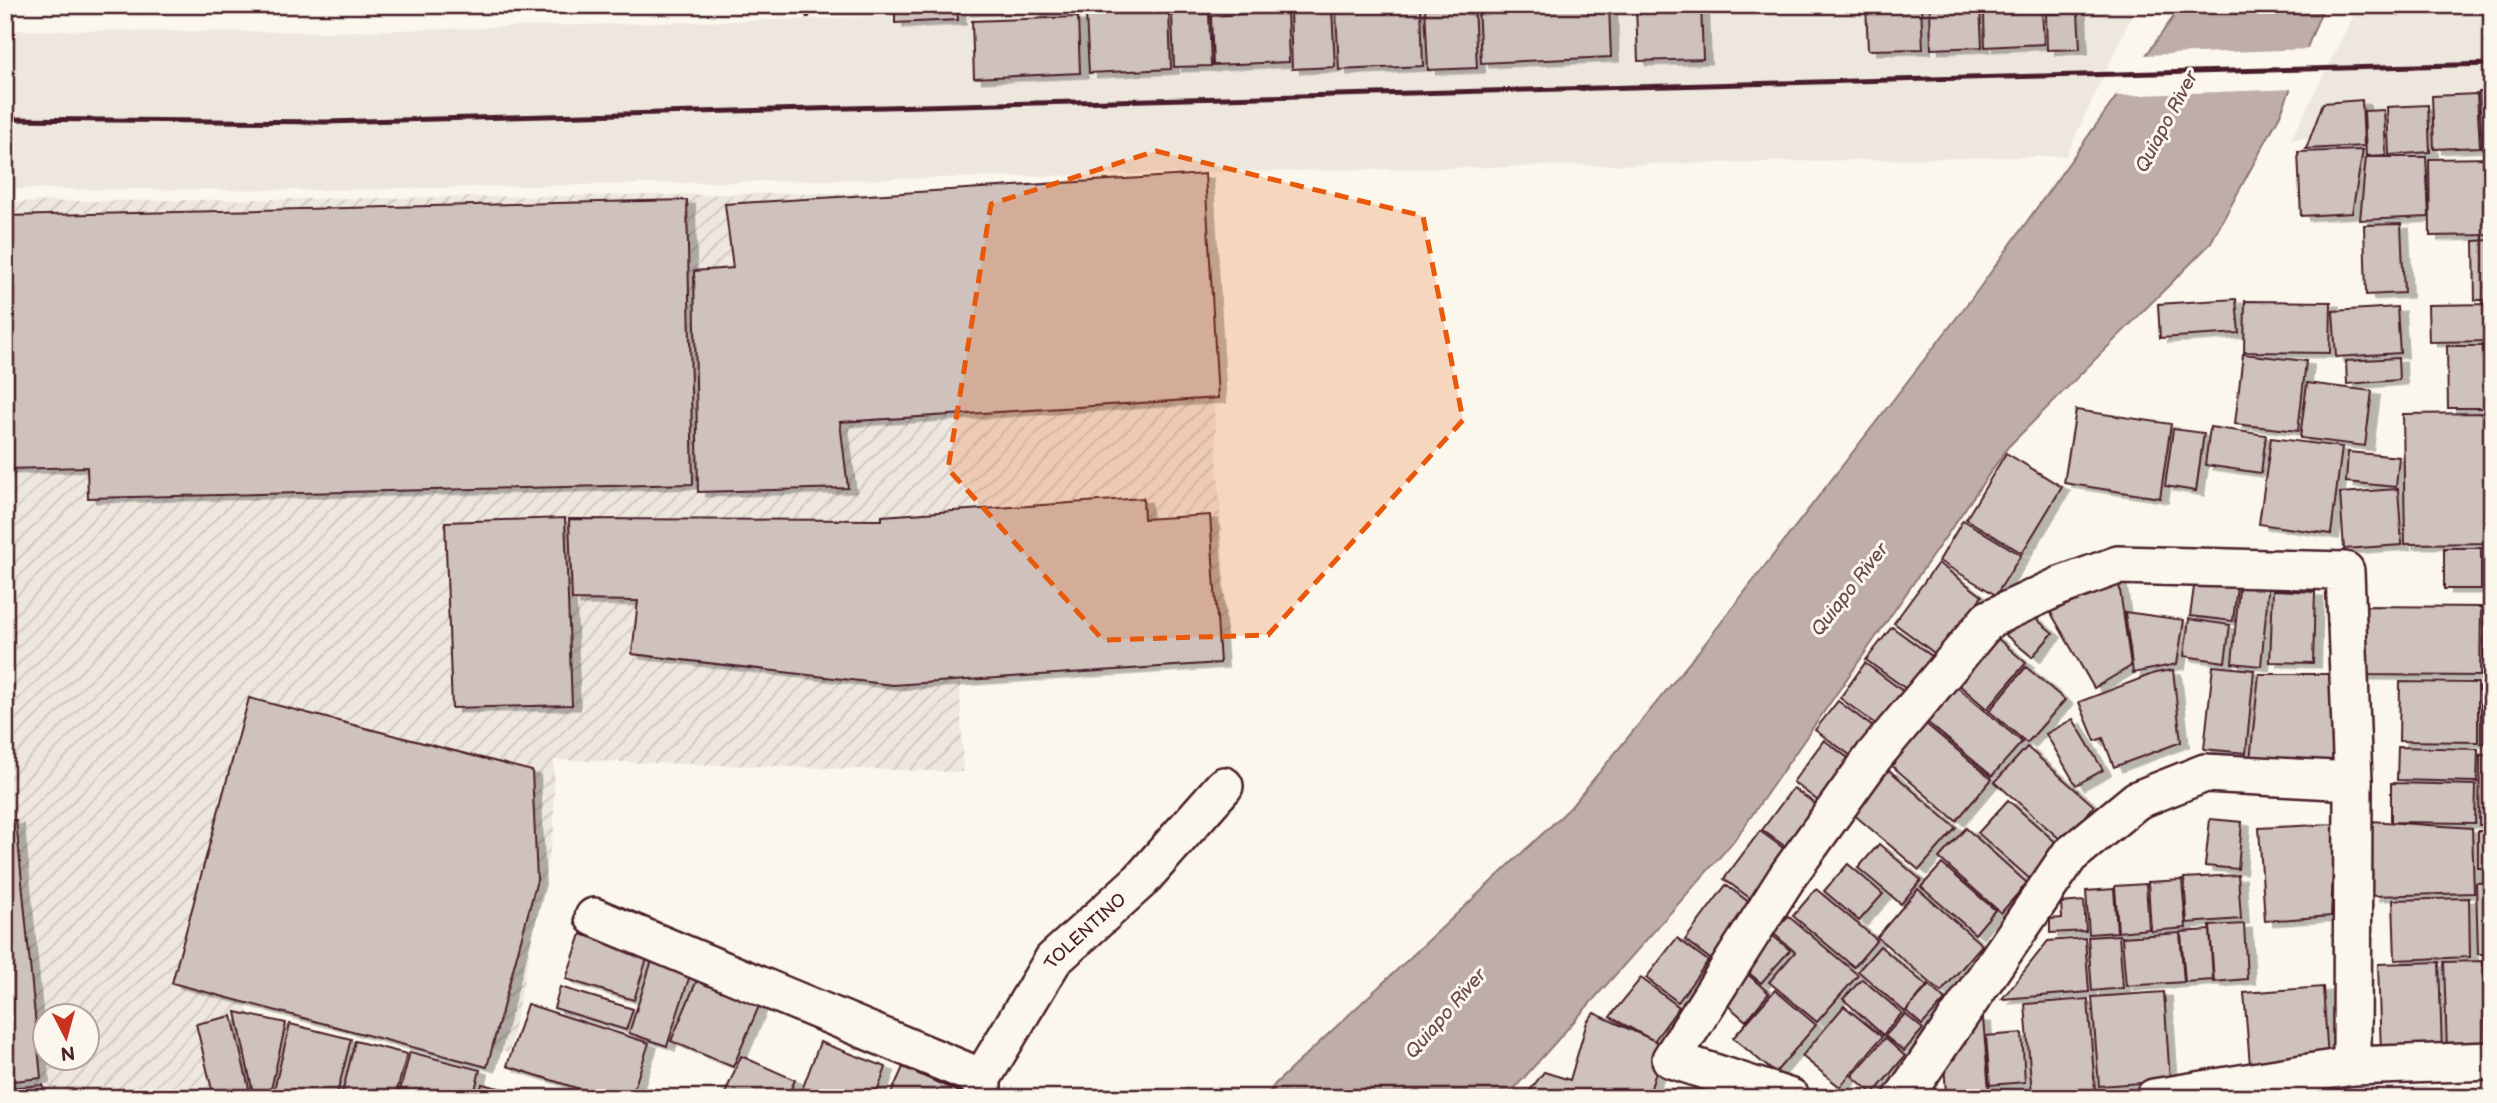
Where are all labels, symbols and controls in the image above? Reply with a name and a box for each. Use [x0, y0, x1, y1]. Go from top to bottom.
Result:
water label: Quiapo River [2131, 66, 2204, 177]
water label: Quiapo River [1807, 538, 1894, 641]
street label: TOLENTINO [1040, 889, 1130, 972]
water label: Quiapo River [1401, 964, 1492, 1064]
north arrow [32, 1002, 102, 1072]
text: N [59, 1040, 76, 1065]

